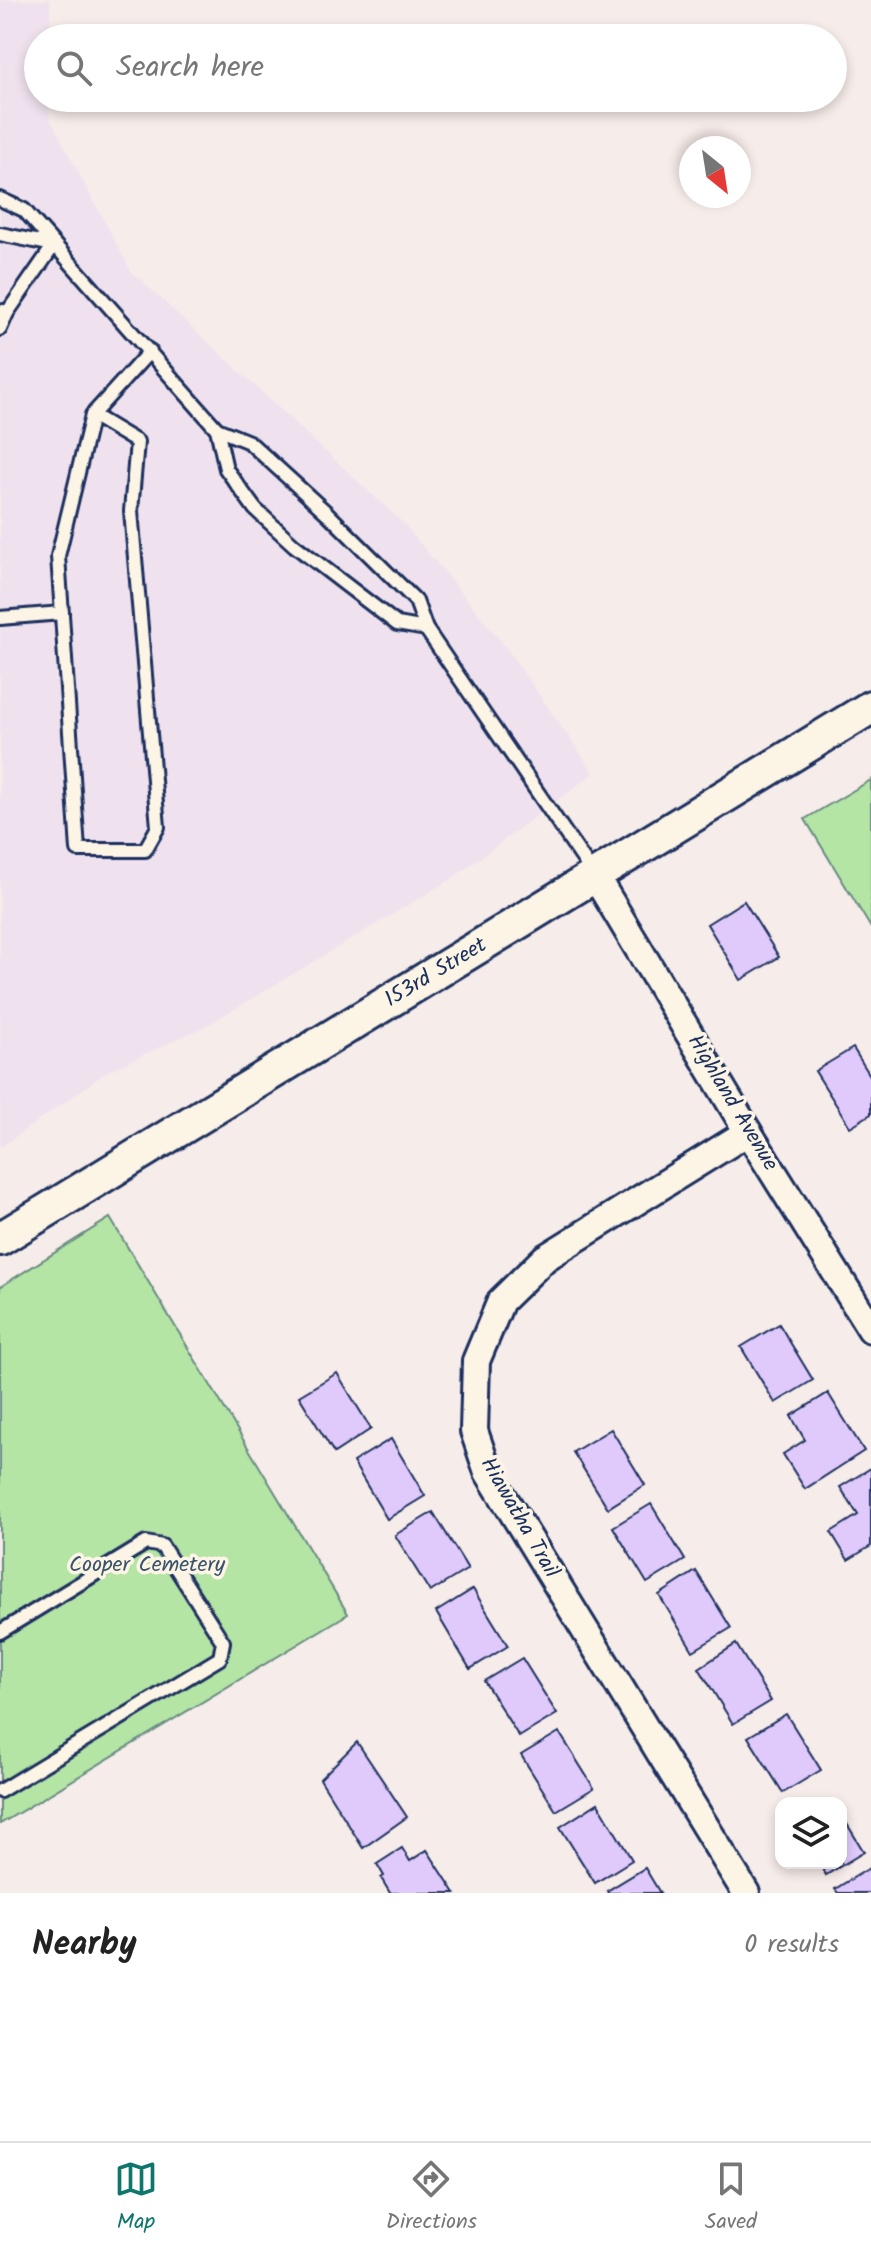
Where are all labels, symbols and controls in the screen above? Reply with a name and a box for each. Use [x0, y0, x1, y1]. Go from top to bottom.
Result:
search box [24, 24, 847, 112]
text: Search here [116, 44, 264, 92]
icon: search [52, 46, 96, 90]
north arrow [679, 136, 751, 208]
street label: 153rd Street [378, 928, 494, 1017]
street label: Highland Avenue [677, 1028, 787, 1178]
street label: Hiawatha Trail [470, 1451, 568, 1586]
park label: Cooper Cemetery [69, 1548, 226, 1583]
map controls [775, 1797, 847, 1869]
button: layers [775, 1797, 847, 1869]
text: Nearby [32, 1918, 137, 1972]
text: 0 results [744, 1924, 839, 1966]
tab: Map [114, 2157, 158, 2240]
tab: Directions [386, 2157, 477, 2240]
tab: Saved [705, 2157, 757, 2240]

